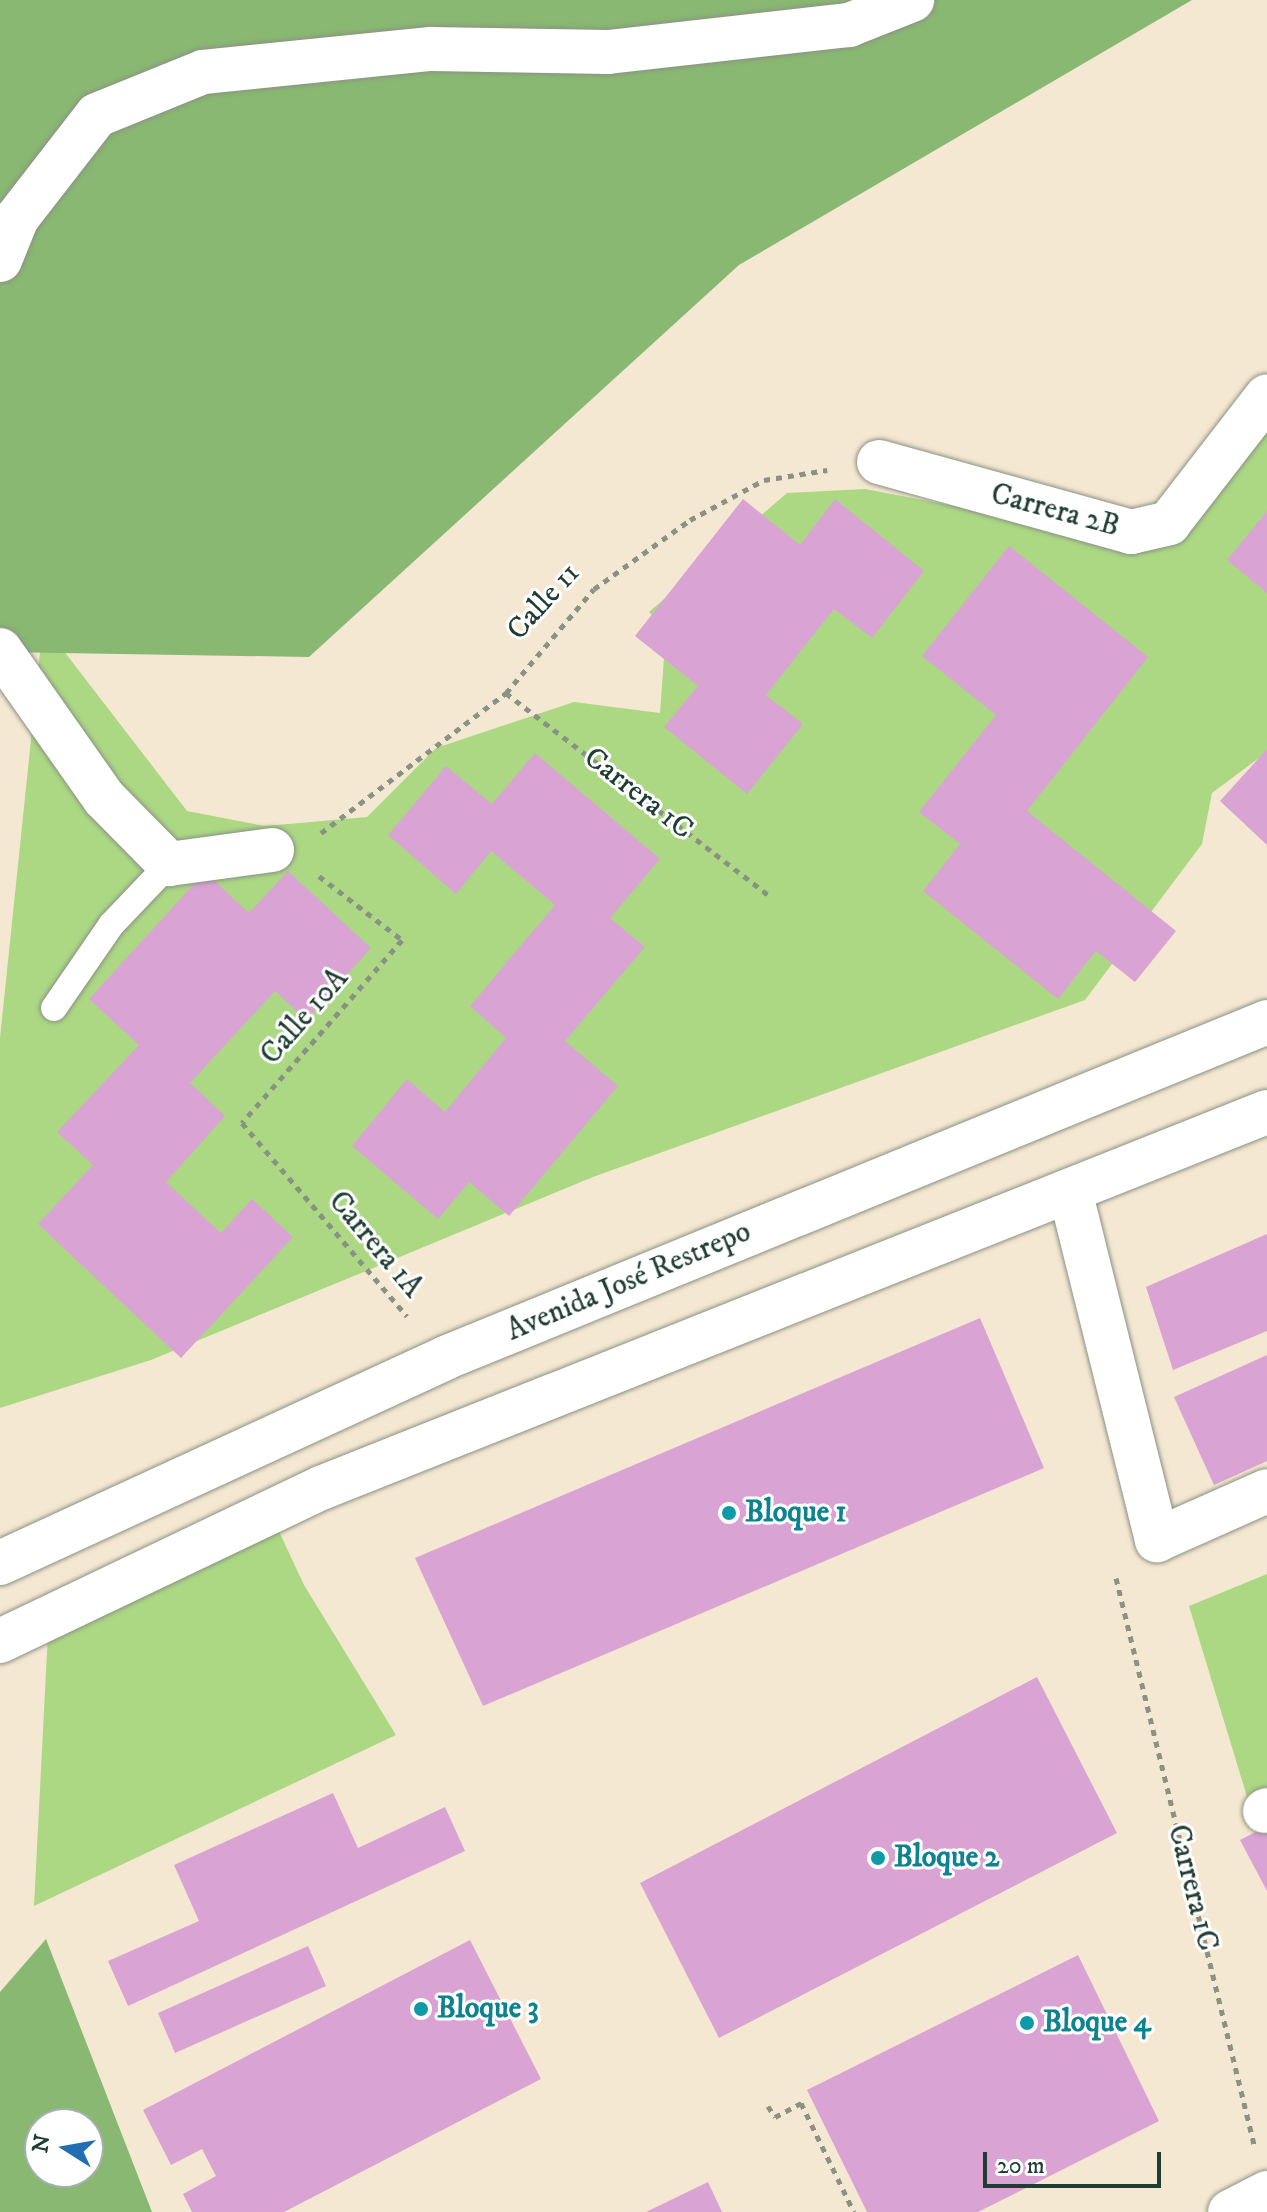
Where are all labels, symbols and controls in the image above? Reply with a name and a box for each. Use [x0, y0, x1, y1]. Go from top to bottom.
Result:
street label: Carrera 2B [987, 477, 1123, 545]
street label: Calle 11 [500, 556, 588, 648]
street label: Carrera 1C [576, 740, 700, 848]
street label: Calle 10A [253, 962, 357, 1072]
street label: Carrera 1A [320, 1184, 430, 1306]
street label: Avenida José Restrepo [502, 1214, 756, 1350]
place label: Bloque 1 [745, 1495, 847, 1531]
marker: Bloque 1 [720, 1504, 738, 1522]
street label: Carrera 1C [1159, 1821, 1225, 1955]
place label: Bloque 2 [894, 1840, 999, 1876]
marker: Bloque 2 [869, 1849, 887, 1867]
place label: Bloque 3 [437, 1991, 539, 2027]
marker: Bloque 3 [412, 2000, 430, 2018]
place label: Bloque 4 [1043, 2005, 1151, 2041]
marker: Bloque 4 [1018, 2014, 1036, 2032]
north arrow [24, 2108, 104, 2188]
text: N [27, 2132, 57, 2155]
scale bar [987, 2136, 1165, 2186]
text: 20 m [997, 2151, 1045, 2181]

